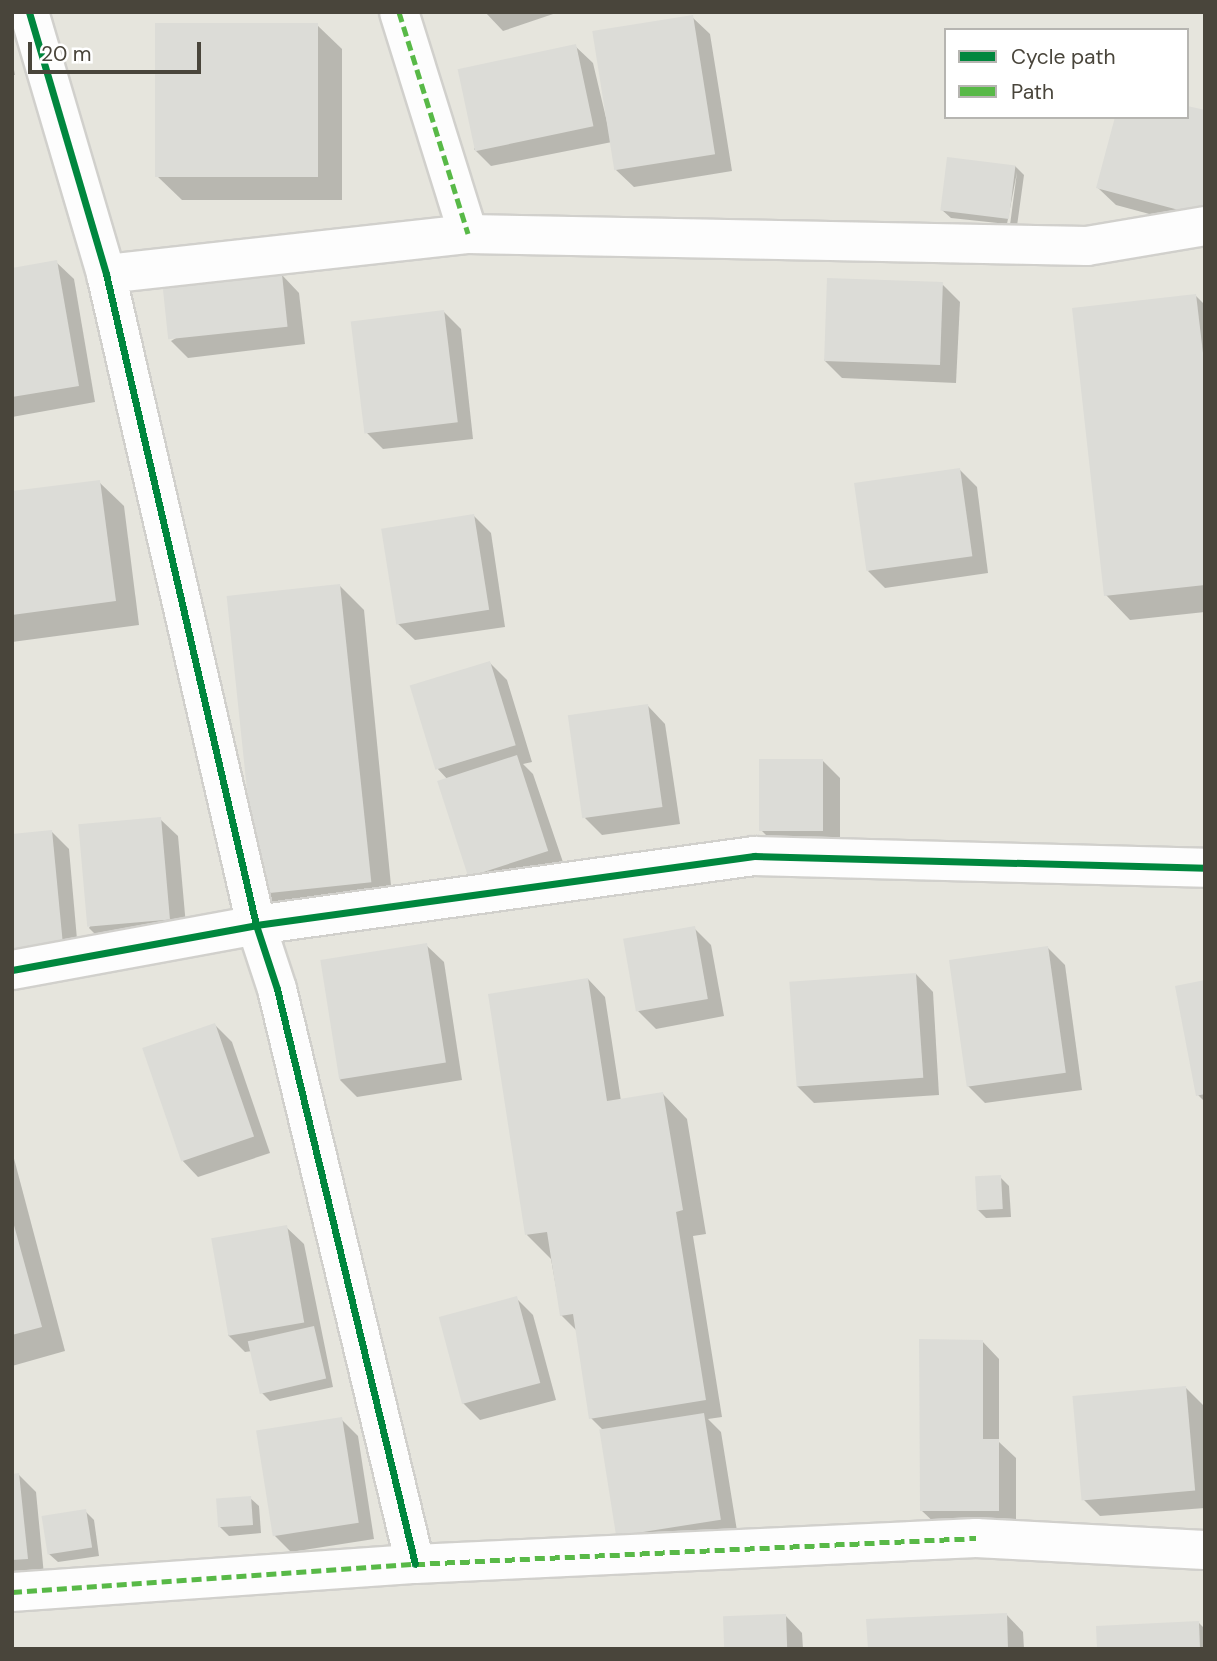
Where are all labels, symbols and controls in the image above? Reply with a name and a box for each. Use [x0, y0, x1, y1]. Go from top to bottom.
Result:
scale bar [32, 28, 205, 72]
legend [944, 28, 1189, 119]
text: 20 m [41, 40, 92, 68]
text: Cycle path [1011, 43, 1116, 71]
text: Path [1011, 78, 1054, 106]

